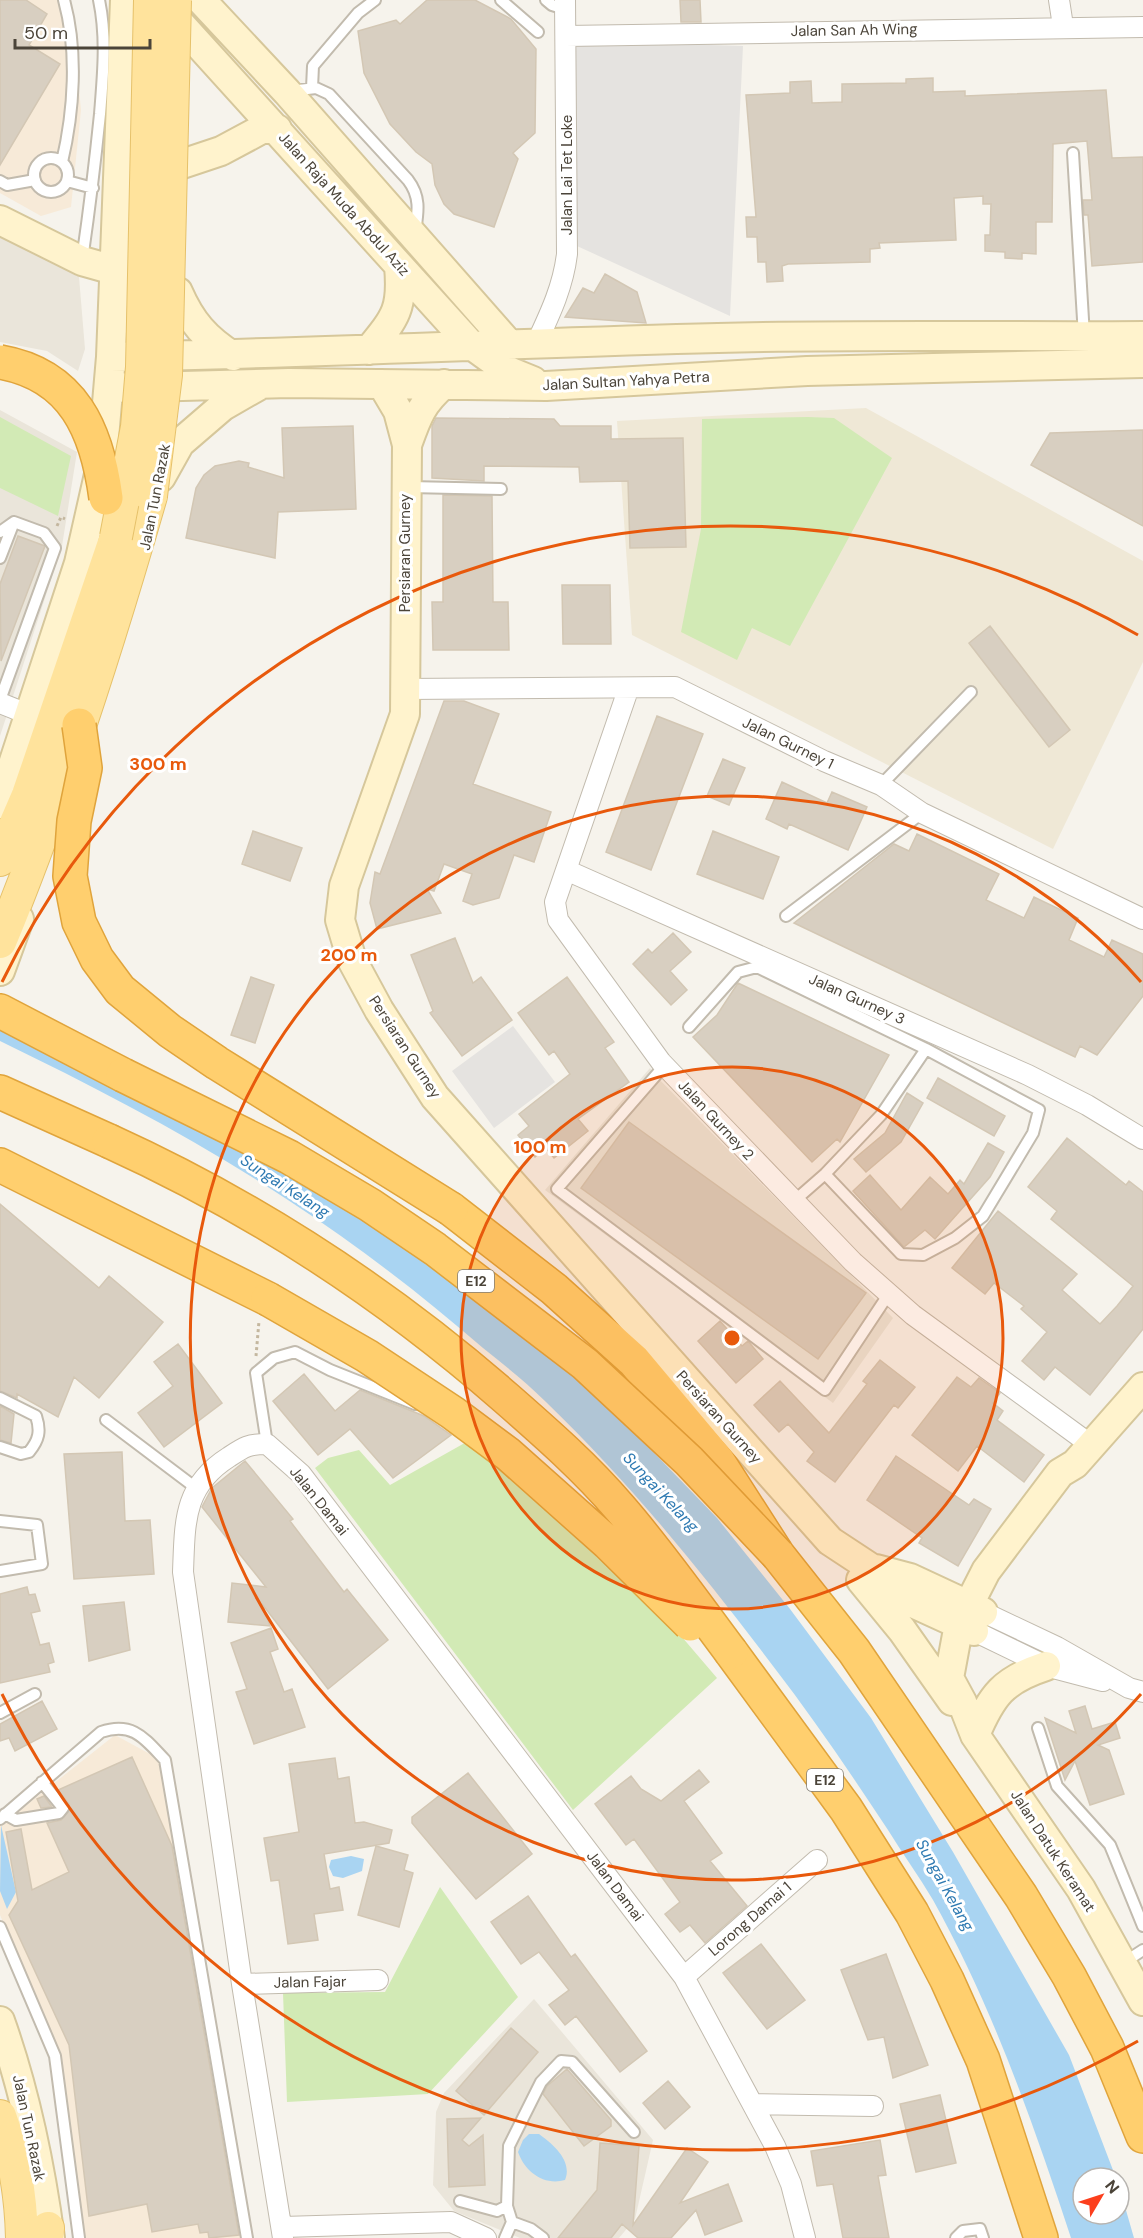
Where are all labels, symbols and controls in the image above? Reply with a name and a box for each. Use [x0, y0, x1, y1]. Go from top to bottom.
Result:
scale bar [15, 12, 150, 50]
street label: Jalan San Ah Wing [790, 19, 918, 41]
text: 50 m [24, 21, 68, 45]
street label: Jalan Lai Tet Loke [557, 115, 577, 235]
street label: Jalan Raja Muda Abdul Aziz [274, 128, 414, 280]
street label: Jalan Sultan Yahya Petra [542, 367, 710, 395]
street label: Jalan Tun Razak [135, 442, 175, 552]
street label: Persiaran Gurney [395, 493, 415, 612]
street label: Jalan Gurney 1 [739, 712, 837, 774]
text: 300 m [129, 752, 187, 776]
text: 200 m [321, 943, 377, 967]
street label: Jalan Gurney 3 [806, 969, 908, 1029]
street label: Persiaran Gurney [364, 992, 446, 1103]
street label: Jalan Gurney 2 [674, 1075, 758, 1165]
text: 100 m [513, 1135, 567, 1159]
water label: Sungai Kelang [236, 1149, 334, 1223]
road number: E12 [458, 1270, 494, 1292]
centre of rings [722, 1328, 742, 1348]
street label: Persiaran Gurney [672, 1366, 767, 1468]
water label: Sungai Kelang [619, 1448, 704, 1537]
street label: Jalan Damai [285, 1462, 353, 1540]
road number: E12 [807, 1769, 843, 1791]
street label: Jalan Datuk Keramat [1006, 1786, 1100, 1916]
water label: Sungai Kelang [911, 1835, 979, 1936]
street label: Jalan Damai [582, 1847, 648, 1925]
street label: Lorong Damai 1 [704, 1877, 796, 1961]
street label: Jalan Fajar [273, 1971, 347, 1993]
street label: Jalan Tun Razak [8, 2073, 50, 2183]
north arrow [1071, 2166, 1131, 2226]
text: N [1100, 2176, 1124, 2198]

